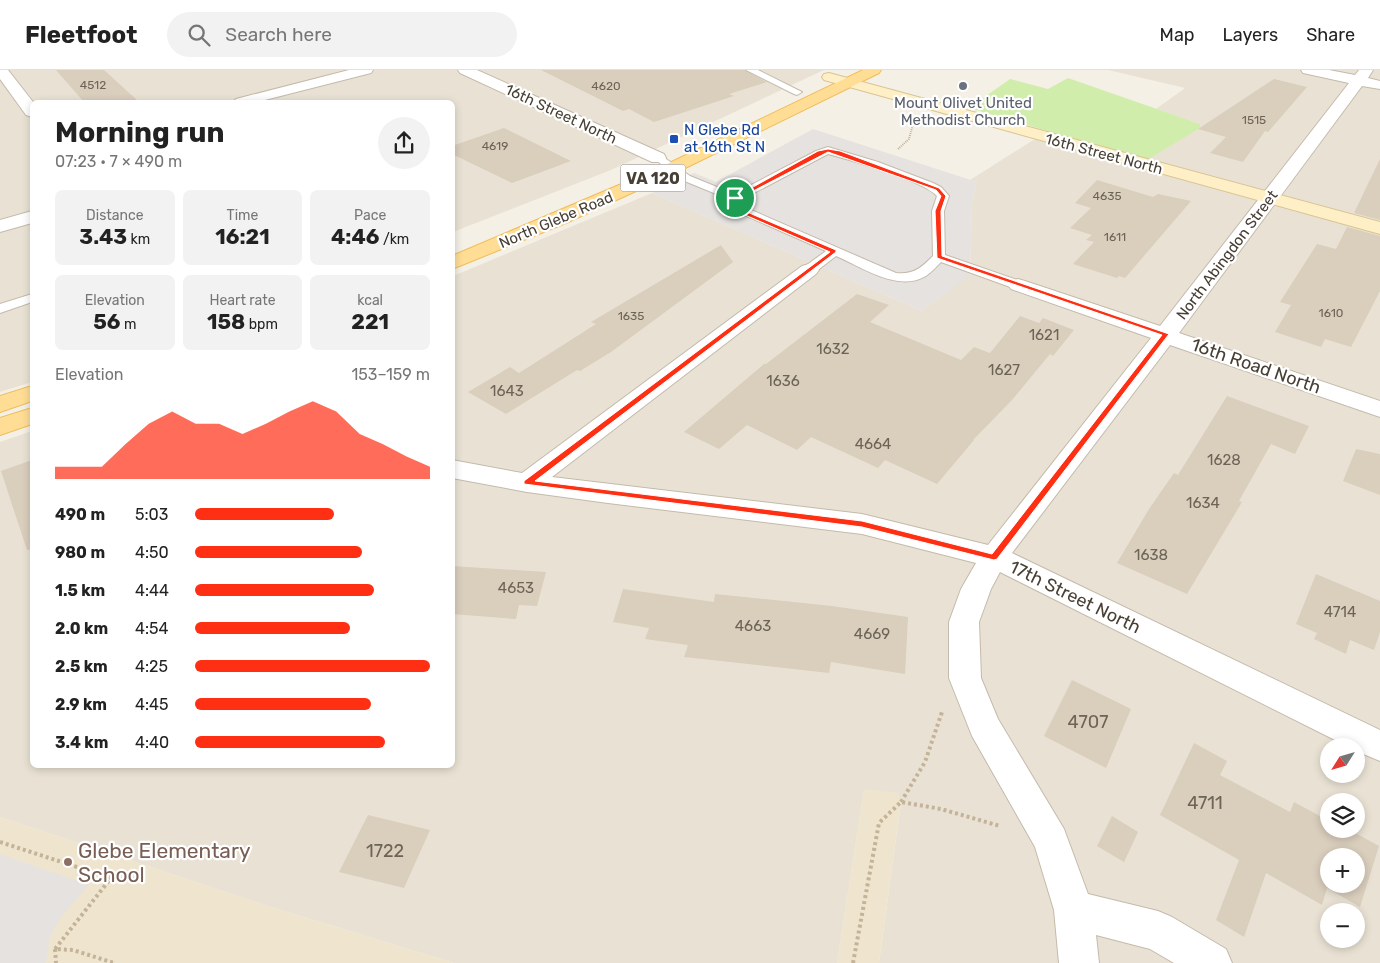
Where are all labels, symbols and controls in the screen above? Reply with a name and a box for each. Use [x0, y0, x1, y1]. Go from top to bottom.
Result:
search box [167, 12, 517, 57]
text: Fleetfoot [25, 21, 137, 49]
icon: search [185, 21, 213, 49]
text: Search here [225, 23, 332, 46]
text: Map [1160, 24, 1195, 46]
text: Layers [1223, 24, 1278, 46]
text: Share [1306, 24, 1355, 46]
house number: 4512 [80, 78, 106, 92]
house number: 4620 [591, 79, 621, 93]
street label: 16th Street North [502, 80, 620, 148]
marker: Mount Olivet United Methodist Church [957, 80, 969, 92]
place label: Mount Olivet United Methodist Church [894, 94, 1032, 129]
house number: 1515 [1242, 113, 1266, 127]
text: Morning run [55, 116, 224, 149]
button: share [378, 117, 430, 169]
place label: N Glebe Rd at 16th St N [684, 121, 765, 156]
street label: 16th Street North [1043, 130, 1165, 178]
marker: N Glebe Rd at 16th St N [668, 133, 680, 145]
house number: 4619 [482, 139, 508, 153]
text: 07:23 · 7 × 490 m [55, 152, 182, 171]
road number: VA 120 [620, 165, 686, 192]
pin [714, 177, 756, 219]
icon: arrive [721, 184, 749, 212]
street label: North Abingdon Street [1172, 187, 1282, 323]
street label: North Glebe Road [496, 188, 616, 252]
house number: 4635 [1092, 189, 1122, 203]
text: Distance [86, 207, 144, 224]
text: Time [227, 207, 258, 224]
text: Pace [354, 207, 386, 224]
text: 3.43 [79, 224, 127, 249]
text: 16:21 [215, 224, 270, 249]
text: 4:46 [331, 224, 379, 249]
house number: 1611 [1104, 230, 1126, 244]
text: km [127, 231, 150, 248]
text: /km [379, 231, 409, 248]
text: Elevation [85, 292, 145, 309]
text: Heart rate [210, 292, 275, 309]
text: kcal [357, 292, 383, 309]
house number: 1610 [1319, 306, 1343, 320]
text: 56 [93, 309, 121, 334]
text: 158 [207, 309, 245, 334]
text: 221 [351, 309, 389, 334]
house number: 1635 [618, 309, 644, 323]
text: m [121, 316, 136, 333]
text: bpm [245, 316, 278, 333]
house number: 1621 [1029, 326, 1059, 344]
street label: 16th Road North [1188, 334, 1324, 398]
house number: 1632 [816, 340, 850, 358]
house number: 1627 [988, 361, 1020, 379]
text: Elevation [55, 365, 124, 384]
text: 153–159 m [351, 365, 430, 384]
house number: 1636 [766, 372, 800, 390]
house number: 1643 [490, 382, 524, 400]
house number: 4664 [855, 435, 891, 453]
house number: 1628 [1207, 451, 1241, 469]
house number: 1634 [1186, 494, 1220, 512]
text: 490 m [55, 505, 105, 524]
text: 5:03 [135, 505, 168, 524]
text: 980 m [55, 543, 105, 562]
text: 4:50 [135, 543, 169, 562]
house number: 1638 [1134, 546, 1168, 564]
street label: 17th Street North [1006, 556, 1144, 638]
house number: 4653 [498, 579, 534, 597]
text: 1.5 km [55, 581, 105, 600]
text: 4:44 [135, 581, 169, 600]
house number: 4714 [1324, 603, 1356, 621]
house number: 4663 [735, 617, 771, 635]
text: 2.0 km [55, 619, 108, 638]
text: 4:54 [135, 619, 168, 638]
house number: 4669 [854, 625, 890, 643]
text: 2.5 km [55, 657, 108, 676]
text: 4:25 [135, 657, 168, 676]
text: 2.9 km [55, 695, 107, 714]
text: 4:45 [135, 695, 168, 714]
house number: 4707 [1068, 711, 1108, 733]
text: 3.4 km [55, 733, 108, 752]
text: 4:40 [135, 733, 169, 752]
north arrow [1320, 738, 1365, 782]
map controls [1320, 738, 1365, 948]
house number: 4711 [1187, 792, 1223, 814]
button: layers [1320, 793, 1365, 838]
place label: Glebe Elementary School [78, 838, 251, 887]
house number: 1722 [366, 840, 404, 862]
button: + [1320, 848, 1365, 893]
marker: Glebe Elementary School [62, 856, 74, 868]
button: − [1320, 903, 1365, 948]

